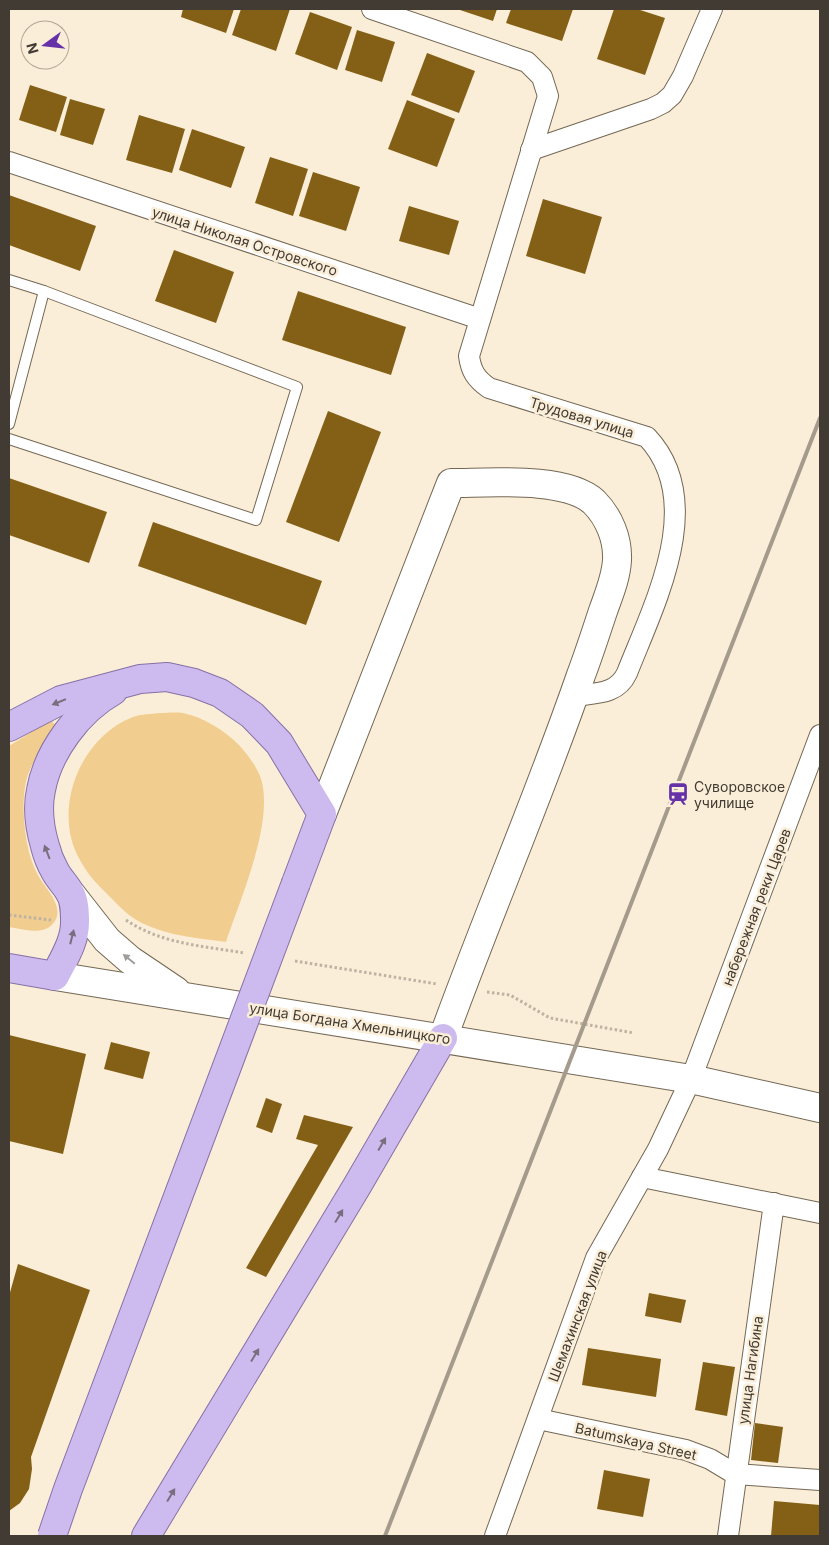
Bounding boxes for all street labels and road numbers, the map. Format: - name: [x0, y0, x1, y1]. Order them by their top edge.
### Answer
- street label: улица Николая Островского: [150, 203, 340, 279]
- street label: Трудовая улица: [528, 393, 636, 441]
- street label: набережная реки Царев: [718, 826, 794, 988]
- street label: улица Богдана Хмельницкого: [248, 999, 452, 1047]
- street label: Шемахинская улица: [544, 1248, 610, 1384]
- street label: улица Нагибина: [734, 1315, 766, 1425]
- street label: Batumskaya Street: [574, 1419, 699, 1463]

